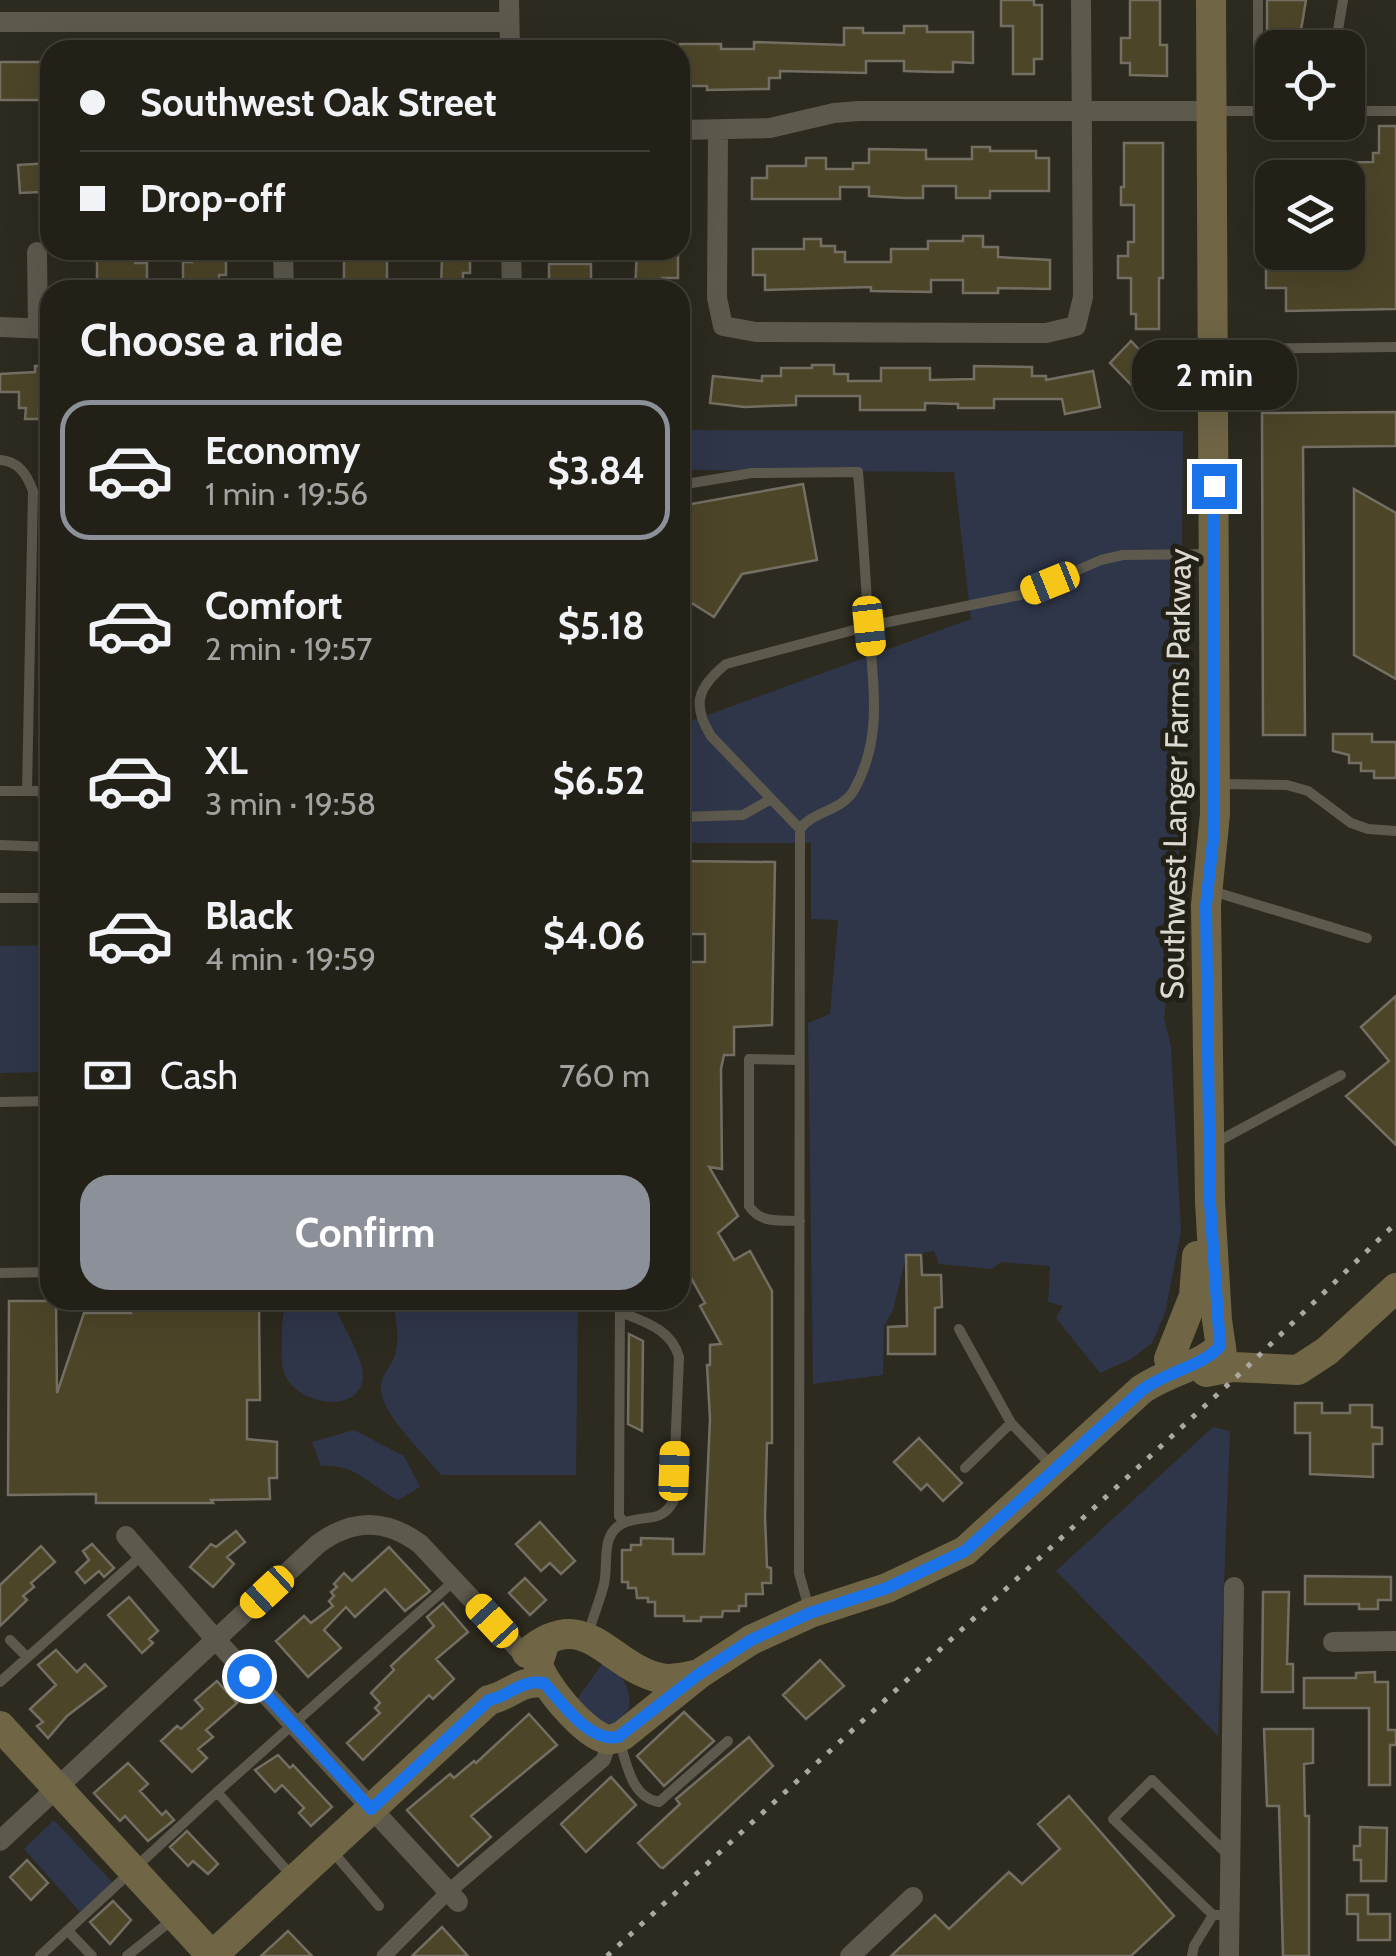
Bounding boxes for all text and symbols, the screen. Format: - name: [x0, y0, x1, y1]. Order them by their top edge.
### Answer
- map controls: [1255, 30, 1365, 270]
- button: locate: [1255, 30, 1365, 140]
- text: Southwest Oak Street: [140, 79, 496, 126]
- button: layers: [1255, 160, 1365, 270]
- text: Drop-off: [140, 175, 286, 222]
- text: Choose a ride: [80, 313, 343, 367]
- callout: 2 min: [1132, 341, 1296, 411]
- text: 2 min: [1176, 355, 1253, 394]
- icon: car: [85, 425, 175, 515]
- text: Economy: [205, 427, 360, 474]
- text: $3.84: [547, 447, 645, 494]
- route end: [1192, 464, 1237, 509]
- text: 1 min · 19:56: [205, 474, 368, 513]
- street label: Southwest Langer Farms Parkway: [1152, 548, 1199, 1000]
- car: [1017, 558, 1083, 608]
- icon: car: [85, 580, 175, 670]
- text: Comfort: [205, 582, 342, 629]
- car: [851, 595, 887, 657]
- text: $5.18: [558, 602, 645, 649]
- text: 2 min · 19:57: [205, 629, 372, 668]
- icon: car: [85, 735, 175, 825]
- text: XL: [205, 737, 248, 784]
- text: $6.52: [553, 757, 645, 804]
- text: 3 min · 19:58: [205, 784, 376, 823]
- icon: car: [85, 890, 175, 980]
- text: Black: [205, 892, 293, 939]
- text: $4.06: [543, 912, 645, 959]
- text: 4 min · 19:59: [205, 939, 376, 978]
- icon: cash: [80, 1048, 135, 1103]
- text: Cash: [160, 1052, 238, 1099]
- text: 760 m: [559, 1056, 650, 1095]
- button: Confirm: [80, 1175, 650, 1290]
- car: [658, 1440, 690, 1502]
- car: [235, 1561, 299, 1623]
- car: [461, 1589, 523, 1653]
- route start: [227, 1654, 272, 1699]

